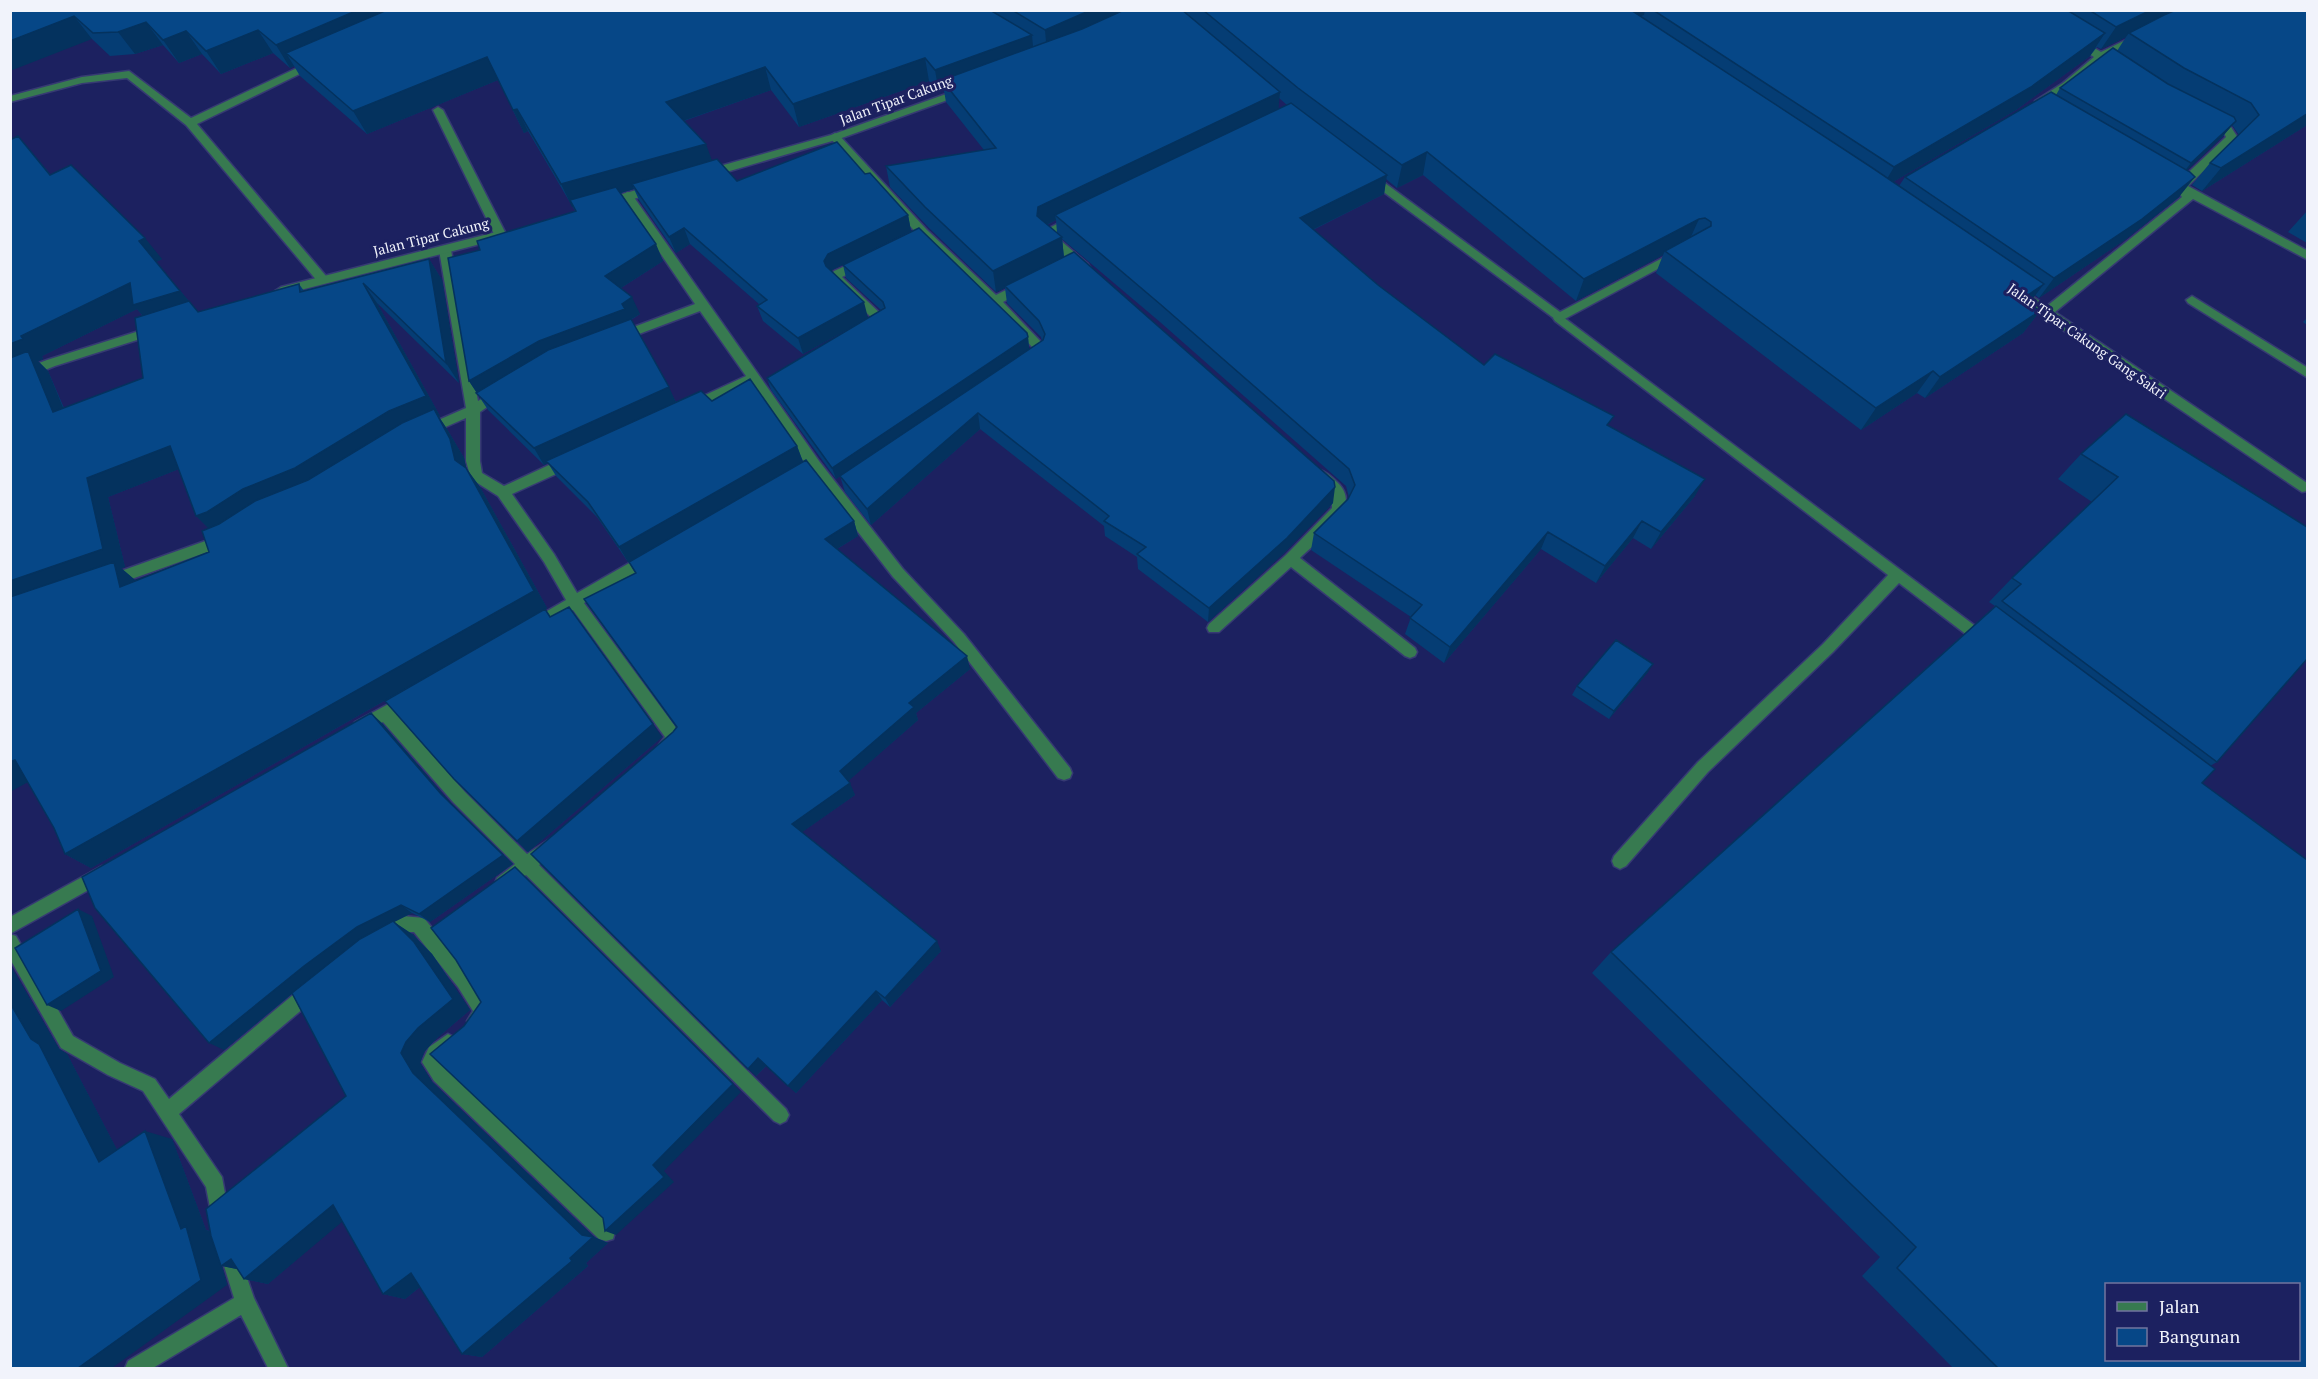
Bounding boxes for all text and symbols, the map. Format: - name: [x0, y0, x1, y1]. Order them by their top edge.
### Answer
- street label: Jalan Tipar Cakung: [837, 70, 955, 129]
- street label: Jalan Tipar Cakung: [371, 213, 491, 260]
- street label: Jalan Tipar Cakung Gang Sakri: [2004, 279, 2170, 403]
- legend: [2105, 1283, 2300, 1361]
- text: Jalan: [2159, 1294, 2200, 1318]
- text: Bangunan: [2159, 1324, 2240, 1348]

